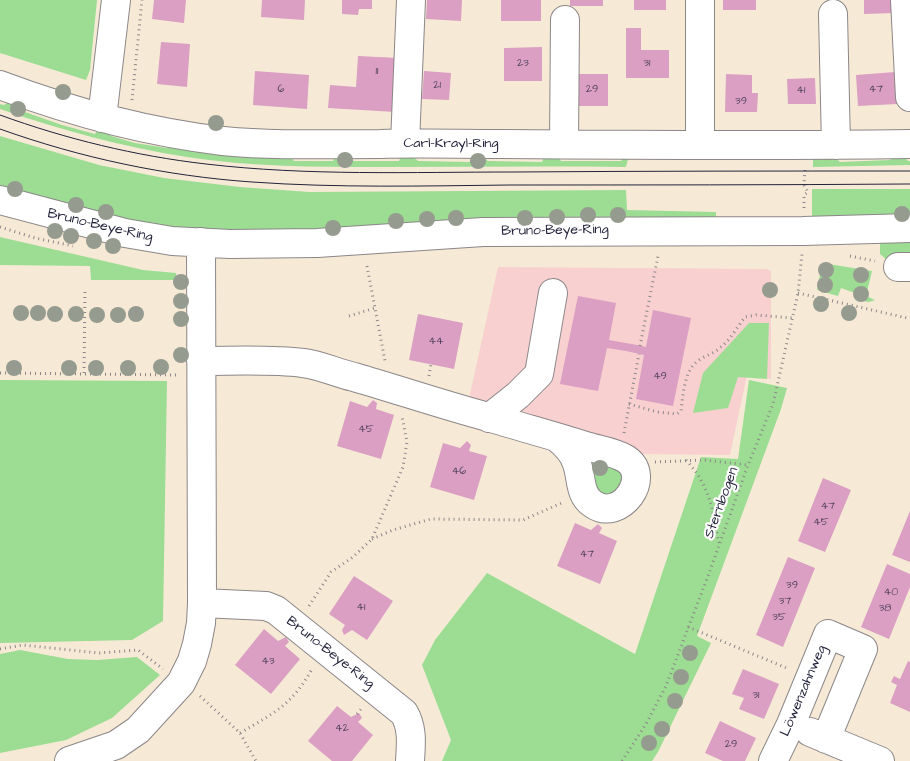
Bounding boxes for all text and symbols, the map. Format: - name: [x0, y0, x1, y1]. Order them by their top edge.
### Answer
- house number: 23: [517, 57, 529, 71]
- house number: 31: [643, 57, 651, 71]
- house number: 11: [376, 65, 378, 79]
- house number: 21: [433, 79, 441, 93]
- house number: 6: [278, 83, 284, 97]
- house number: 29: [586, 83, 598, 97]
- house number: 47: [869, 83, 883, 97]
- house number: 41: [797, 84, 805, 98]
- house number: 39: [735, 95, 747, 109]
- street label: Carl-Krayl-Ring: [403, 136, 499, 152]
- street label: Bruno-Beye-Ring: [46, 206, 154, 246]
- street label: Bruno-Beye-Ring: [501, 222, 609, 240]
- house number: 44: [429, 335, 443, 349]
- house number: 49: [653, 370, 667, 384]
- house number: 45: [358, 423, 374, 437]
- house number: 46: [452, 465, 466, 479]
- street label: Sternbogen: [701, 465, 743, 541]
- house number: 47: [821, 500, 835, 514]
- house number: 45: [813, 516, 829, 530]
- house number: 47: [580, 548, 594, 562]
- house number: 39: [786, 579, 798, 593]
- house number: 40: [884, 586, 898, 600]
- house number: 37: [779, 595, 791, 609]
- house number: 41: [357, 601, 365, 615]
- house number: 38: [879, 602, 891, 616]
- house number: 35: [772, 611, 786, 625]
- street label: Bruno-Beye-Ring: [282, 613, 378, 693]
- street label: Löwenzahnweg: [777, 643, 831, 739]
- house number: 43: [261, 655, 275, 669]
- house number: 31: [752, 689, 760, 703]
- house number: 42: [335, 722, 349, 736]
- house number: 29: [725, 738, 737, 752]

